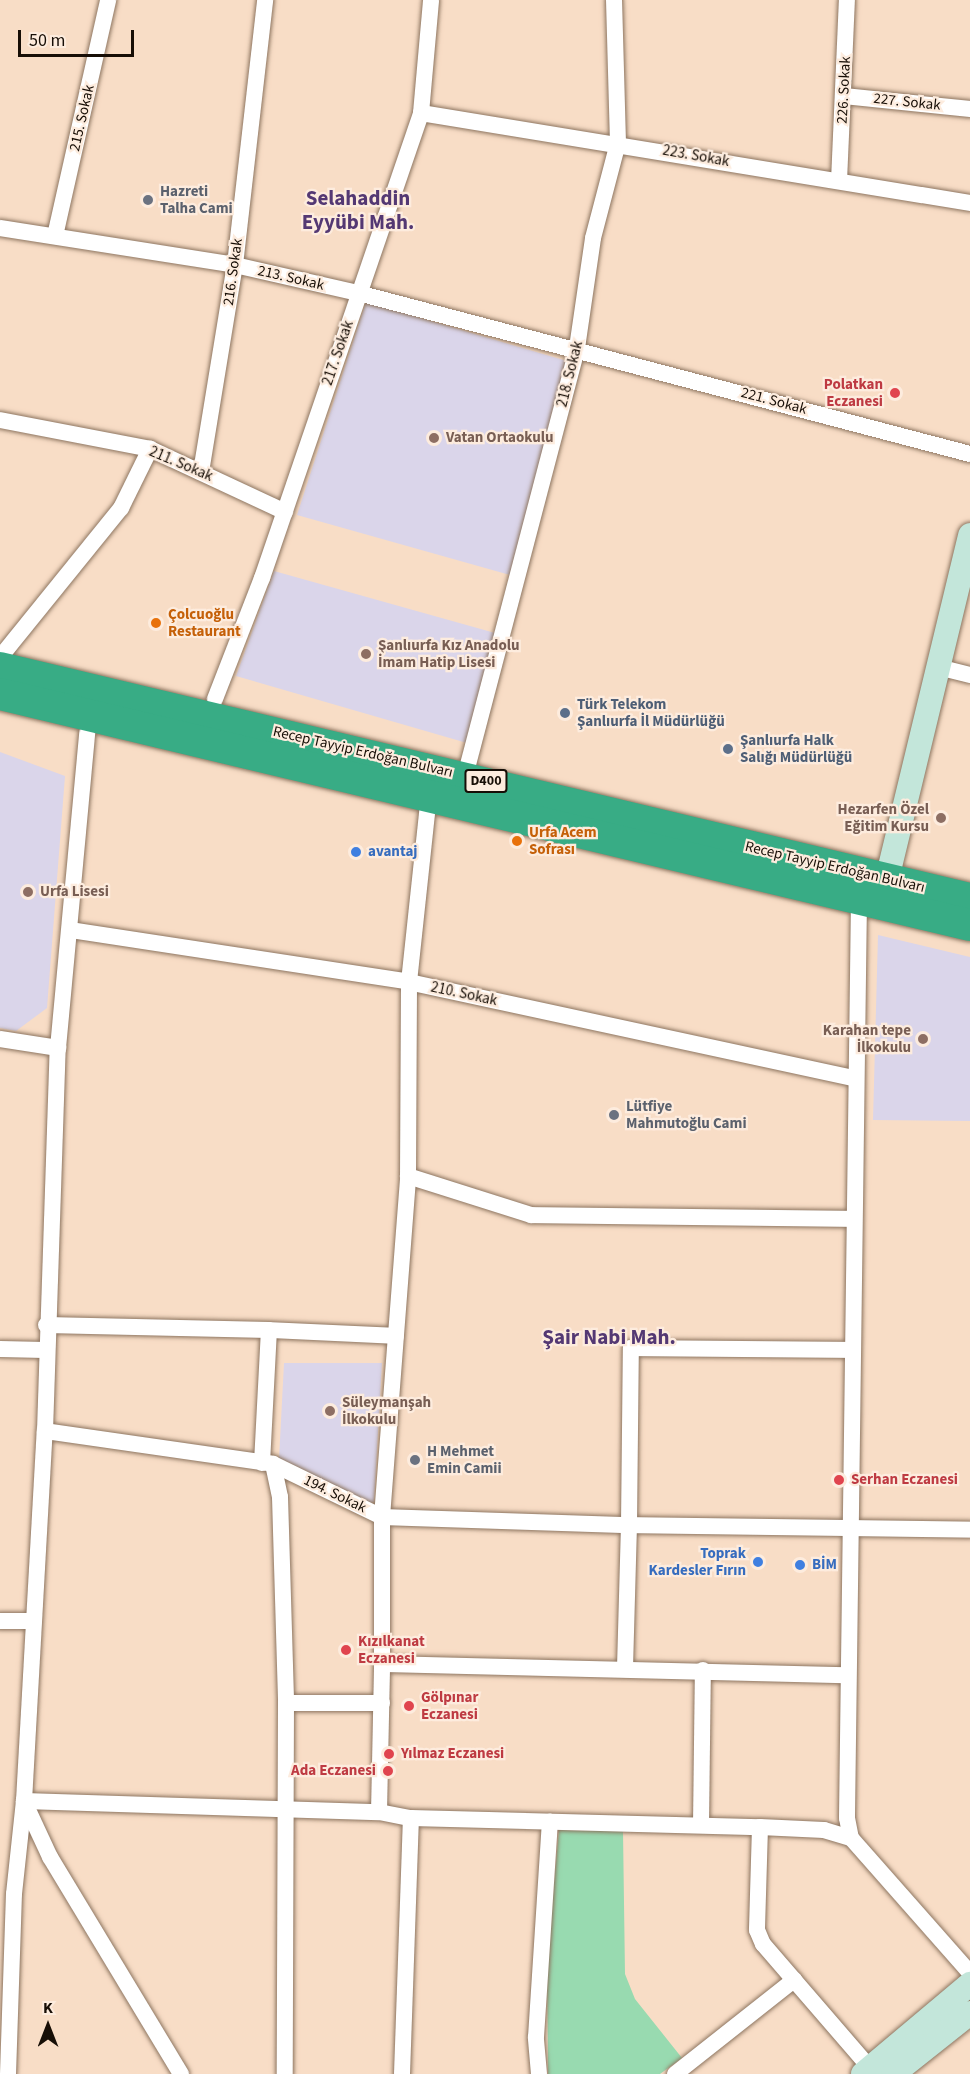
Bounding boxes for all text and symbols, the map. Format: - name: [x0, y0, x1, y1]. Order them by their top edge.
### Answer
- scale bar: [21, 18, 136, 56]
- text: 50 m: [29, 28, 65, 53]
- street label: 226. Sokak: [833, 56, 855, 124]
- street label: 215. Sokak: [66, 83, 98, 153]
- street label: 227. Sokak: [872, 90, 942, 114]
- street label: 223. Sokak: [661, 141, 731, 171]
- place label: Hazreti Talha Cami: [160, 182, 233, 217]
- district label: Selahaddin Eyyübi Mah.: [302, 185, 414, 235]
- marker: Hazreti Talha Cami: [141, 193, 155, 207]
- street label: 216. Sokak: [219, 237, 247, 307]
- street label: 213. Sokak: [256, 262, 326, 294]
- street label: 217. Sokak: [319, 318, 357, 388]
- street label: 218. Sokak: [553, 339, 587, 409]
- place label: Polatkan Eczanesi: [824, 375, 883, 410]
- street label: 221. Sokak: [739, 384, 809, 418]
- marker: Polatkan Eczanesi: [888, 386, 902, 400]
- place label: Vatan Ortaokulu: [446, 429, 554, 447]
- marker: Vatan Ortaokulu: [427, 431, 441, 445]
- street label: 211. Sokak: [146, 443, 216, 485]
- place label: Çolcuoğlu Restaurant: [168, 605, 241, 640]
- marker: Çolcuoğlu Restaurant: [149, 616, 163, 630]
- place label: Şanlıurfa Kız Anadolu İmam Hatip Lisesi: [378, 636, 520, 671]
- marker: Şanlıurfa Kız Anadolu İmam Hatip Lisesi: [359, 647, 373, 661]
- place label: Türk Telekom Şanlıurfa İl Müdürlüğü: [577, 695, 725, 730]
- marker: Türk Telekom Şanlıurfa İl Müdürlüğü: [558, 706, 572, 720]
- street label: Recep Tayyip Erdoğan Bulvarı: [271, 723, 455, 781]
- place label: Şanlıurfa Halk Salığı Müdürlüğü: [740, 731, 852, 766]
- marker: Şanlıurfa Halk Salığı Müdürlüğü: [721, 742, 735, 756]
- road number: D400: [464, 770, 508, 792]
- place label: Hezarfen Özel Eğitim Kursu: [838, 800, 929, 835]
- marker: Hezarfen Özel Eğitim Kursu: [934, 811, 948, 825]
- place label: Urfa Acem Sofrası: [529, 823, 596, 858]
- marker: Urfa Acem Sofrası: [510, 834, 524, 848]
- street label: Recep Tayyip Erdoğan Bulvarı: [743, 838, 927, 896]
- place label: avantaj: [368, 843, 417, 861]
- marker: avantaj: [349, 845, 363, 859]
- place label: Urfa Lisesi: [40, 883, 109, 901]
- marker: Urfa Lisesi: [21, 885, 35, 899]
- street label: 210. Sokak: [429, 978, 499, 1010]
- place label: Karahan tepe İlkokulu: [823, 1021, 911, 1056]
- marker: Karahan tepe İlkokulu: [916, 1032, 930, 1046]
- place label: Lütfiye Mahmutoğlu Cami: [626, 1097, 747, 1132]
- marker: Lütfiye Mahmutoğlu Cami: [607, 1108, 621, 1122]
- district label: Şair Nabi Mah.: [542, 1324, 676, 1350]
- place label: Süleymanşah İlkokulu: [342, 1393, 431, 1428]
- marker: Süleymanşah İlkokulu: [323, 1404, 337, 1418]
- place label: H Mehmet Emin Camii: [427, 1442, 502, 1477]
- marker: H Mehmet Emin Camii: [408, 1453, 422, 1467]
- street label: 194. Sokak: [301, 1471, 369, 1517]
- place label: Serhan Eczanesi: [851, 1471, 958, 1489]
- marker: Serhan Eczanesi: [832, 1473, 846, 1487]
- place label: Toprak Kardesler Fırın: [649, 1544, 746, 1579]
- marker: Toprak Kardesler Fırın: [751, 1555, 765, 1569]
- place label: BİM: [812, 1556, 837, 1574]
- marker: BİM: [793, 1558, 807, 1572]
- place label: Kızılkanat Eczanesi: [358, 1632, 425, 1667]
- marker: Kızılkanat Eczanesi: [339, 1643, 353, 1657]
- place label: Gölpınar Eczanesi: [421, 1688, 478, 1723]
- marker: Gölpınar Eczanesi: [402, 1699, 416, 1713]
- place label: Yılmaz Eczanesi: [401, 1745, 504, 1763]
- marker: Yılmaz Eczanesi: [382, 1747, 396, 1761]
- place label: Ada Eczanesi: [291, 1762, 376, 1780]
- marker: Ada Eczanesi: [381, 1764, 395, 1778]
- north arrow: [18, 1996, 78, 2056]
- text: K: [43, 1997, 53, 2019]

